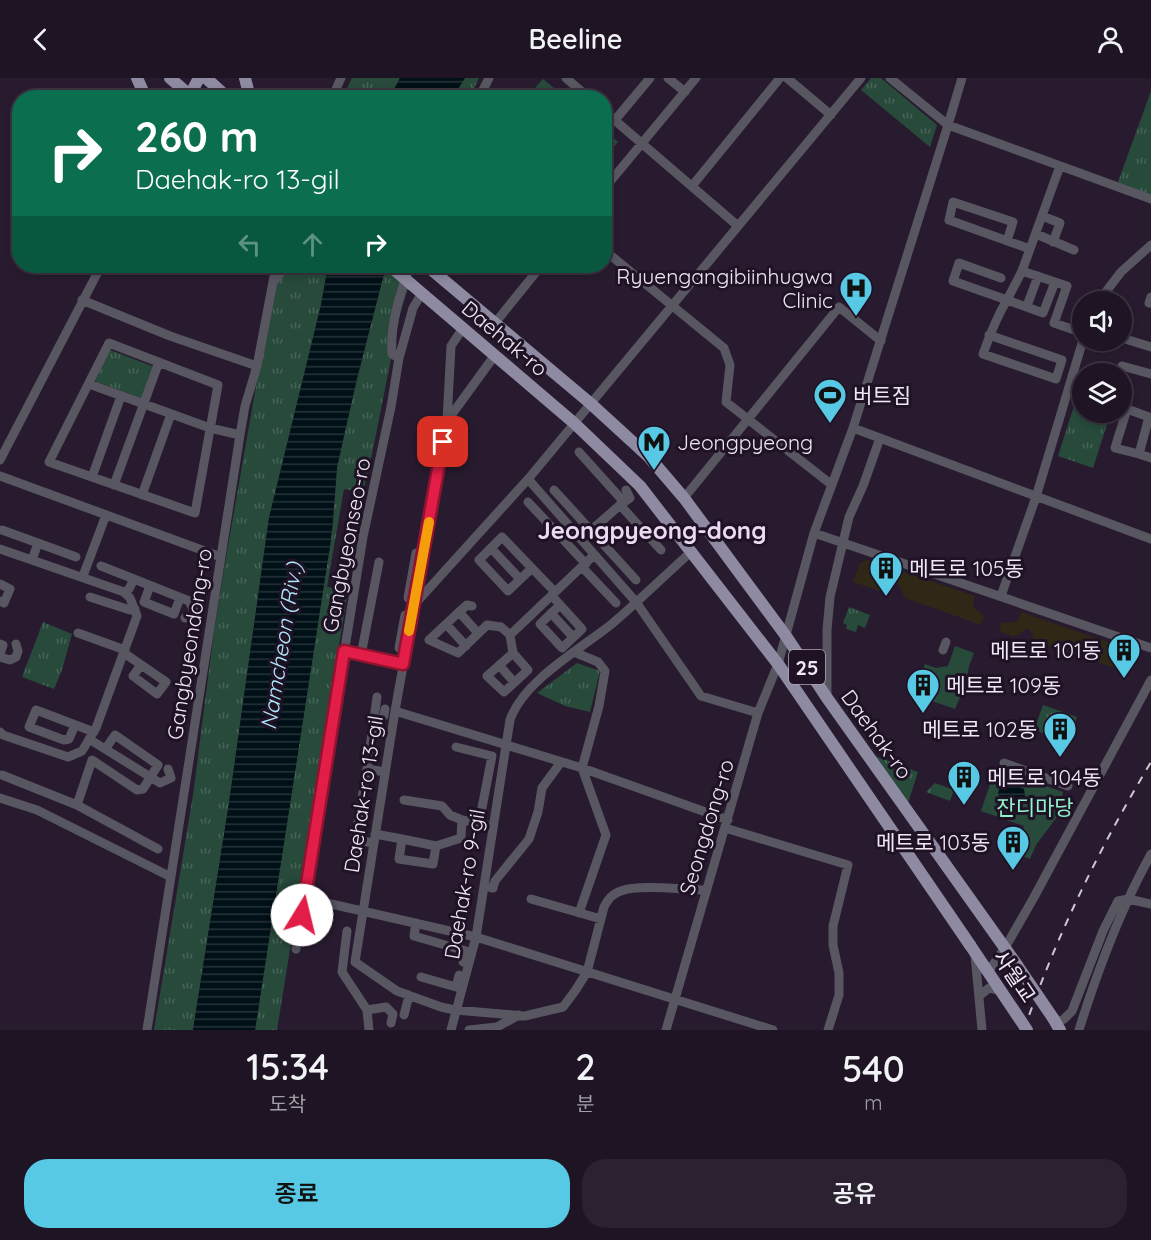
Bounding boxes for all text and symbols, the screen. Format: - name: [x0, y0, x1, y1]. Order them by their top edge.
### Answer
- text: Beeline: [529, 22, 622, 56]
- icon: back: [24, 23, 57, 56]
- icon: person: [1094, 23, 1127, 56]
- text: 260 m: [135, 110, 258, 163]
- icon: right: [36, 114, 114, 192]
- text: Daehak-ro 13-gil: [135, 162, 340, 196]
- icon: left: [233, 228, 266, 261]
- icon: ahead: [296, 228, 329, 261]
- icon: right: [359, 228, 392, 261]
- place label: Ryuengangibiinhugwa Clinic: [616, 263, 833, 313]
- hospital icon: Ryuengangibiinhugwa Clinic: [838, 270, 874, 317]
- map controls: [1072, 291, 1132, 423]
- button: sound: [1072, 291, 1132, 351]
- street label: Daehak-ro: [457, 295, 553, 381]
- button: layers: [1072, 363, 1132, 423]
- sports icon: 버트짐: [812, 377, 848, 424]
- place label: 버트짐: [853, 382, 911, 408]
- pin: [417, 416, 468, 467]
- metro station icon: Jeongpyeong: [636, 424, 672, 471]
- icon: arrive: [426, 425, 459, 458]
- place label: Jeongpyeong: [677, 429, 813, 455]
- street label: Gangbyeonseo-ro: [316, 456, 376, 634]
- district label: Jeongpyeong-dong: [538, 515, 766, 545]
- street label: Gangbyeondong-ro: [161, 547, 217, 741]
- building icon: 메트로 105동: [868, 550, 904, 597]
- place label: 메트로 105동: [909, 555, 1024, 581]
- water label: Namcheon (Riv.): [254, 559, 308, 732]
- building icon: 메트로 101동: [1106, 632, 1142, 679]
- place label: 메트로 101동: [990, 637, 1101, 663]
- road number: 25: [789, 650, 825, 684]
- building icon: 메트로 109동: [905, 667, 941, 714]
- place label: 메트로 109동: [946, 672, 1061, 698]
- street label: Daehak-ro: [836, 684, 918, 784]
- building icon: 메트로 102동: [1042, 711, 1078, 758]
- street label: Daehak-ro 13-gil: [338, 713, 388, 875]
- place label: 메트로 102동: [922, 716, 1037, 742]
- street label: Seongdong-ro: [673, 756, 739, 898]
- building icon: 메트로 104동: [946, 759, 982, 806]
- place label: 메트로 104동: [987, 764, 1101, 790]
- park label: 잔디마당: [996, 794, 1074, 820]
- street label: Daehak-ro 9-gil: [438, 807, 490, 961]
- building icon: 메트로 103동: [995, 824, 1031, 871]
- place label: 메트로 103동: [876, 829, 990, 855]
- position arrow: [270, 883, 334, 947]
- street label: 사월교: [988, 945, 1042, 1007]
- text: 15:34: [246, 1044, 329, 1089]
- text: 2: [575, 1044, 596, 1089]
- text: 540: [842, 1046, 905, 1091]
- text: m: [864, 1090, 882, 1115]
- text: 도착: [269, 1091, 306, 1116]
- text: 분: [576, 1091, 595, 1116]
- button: 종료: [24, 1159, 570, 1228]
- button: 공유: [582, 1159, 1127, 1228]

